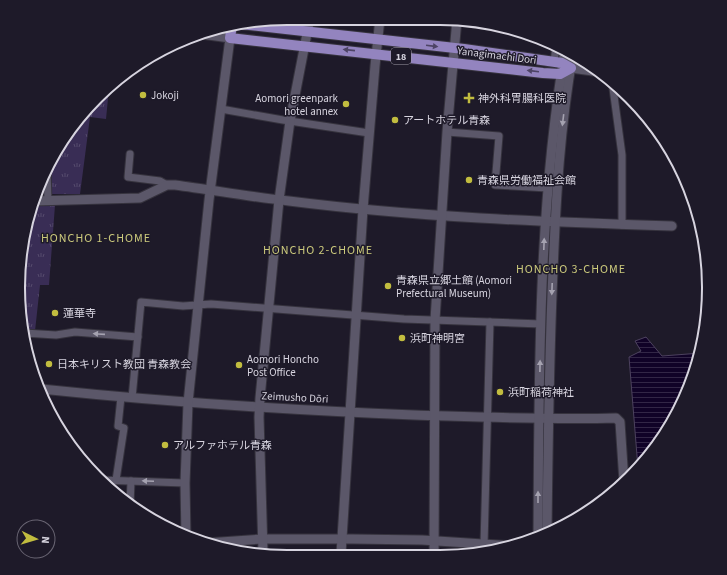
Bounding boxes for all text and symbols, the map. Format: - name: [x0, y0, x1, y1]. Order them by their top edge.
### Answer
- one-way arrow: [426, 43, 438, 49]
- street label: Yanagimachi Dori: [455, 43, 537, 68]
- one-way arrow: [343, 47, 355, 53]
- road number: 18: [391, 48, 411, 64]
- one-way arrow: [527, 68, 539, 74]
- place label: Jokoji: [151, 88, 179, 103]
- marker: Jokoji: [138, 90, 148, 100]
- place label: Aomori greenpark hotel annex: [255, 91, 339, 119]
- place label: 神外科胃腸科医院: [478, 91, 566, 106]
- marker: 神外科胃腸科医院: [463, 92, 475, 104]
- marker: Aomori greenpark hotel annex: [341, 99, 351, 109]
- place label: アートホテル青森: [403, 113, 490, 128]
- one-way arrow: [560, 114, 566, 126]
- marker: アートホテル青森: [390, 115, 400, 125]
- place label: 青森県労働福祉会館: [477, 173, 576, 188]
- marker: 青森県労働福祉会館: [464, 175, 474, 185]
- district label: HONCHO 1-CHOME: [41, 230, 151, 247]
- one-way arrow: [541, 238, 548, 250]
- district label: HONCHO 2-CHOME: [263, 242, 373, 259]
- district label: HONCHO 3-CHOME: [516, 261, 626, 278]
- place label: 青森県立郷土館 (Aomori Prefectural Museum): [396, 273, 512, 301]
- marker: 青森県立郷土館 (Aomori Prefectural Museum): [383, 281, 393, 291]
- one-way arrow: [549, 283, 555, 296]
- place label: 蓮華寺: [63, 306, 96, 321]
- marker: 蓮華寺: [50, 308, 60, 318]
- one-way arrow: [93, 331, 105, 338]
- place label: 浜町神明宮: [410, 331, 465, 346]
- marker: 浜町神明宮: [397, 333, 407, 343]
- place label: Aomori Honcho Post Office: [247, 352, 319, 380]
- place label: 日本キリスト教団 青森教会: [57, 357, 191, 372]
- marker: 日本キリスト教団 青森教会: [44, 359, 54, 369]
- one-way arrow: [537, 359, 543, 372]
- marker: Aomori Honcho Post Office: [234, 360, 244, 370]
- place label: 浜町稲荷神社: [508, 385, 574, 400]
- marker: 浜町稲荷神社: [495, 387, 505, 397]
- street label: Zeimusho Dōri: [261, 388, 329, 407]
- place label: アルファホテル青森: [173, 438, 272, 453]
- marker: アルファホテル青森: [160, 440, 170, 450]
- one-way arrow: [141, 478, 154, 484]
- one-way arrow: [535, 490, 541, 503]
- north arrow: [16, 519, 56, 559]
- text: N: [38, 536, 53, 544]

